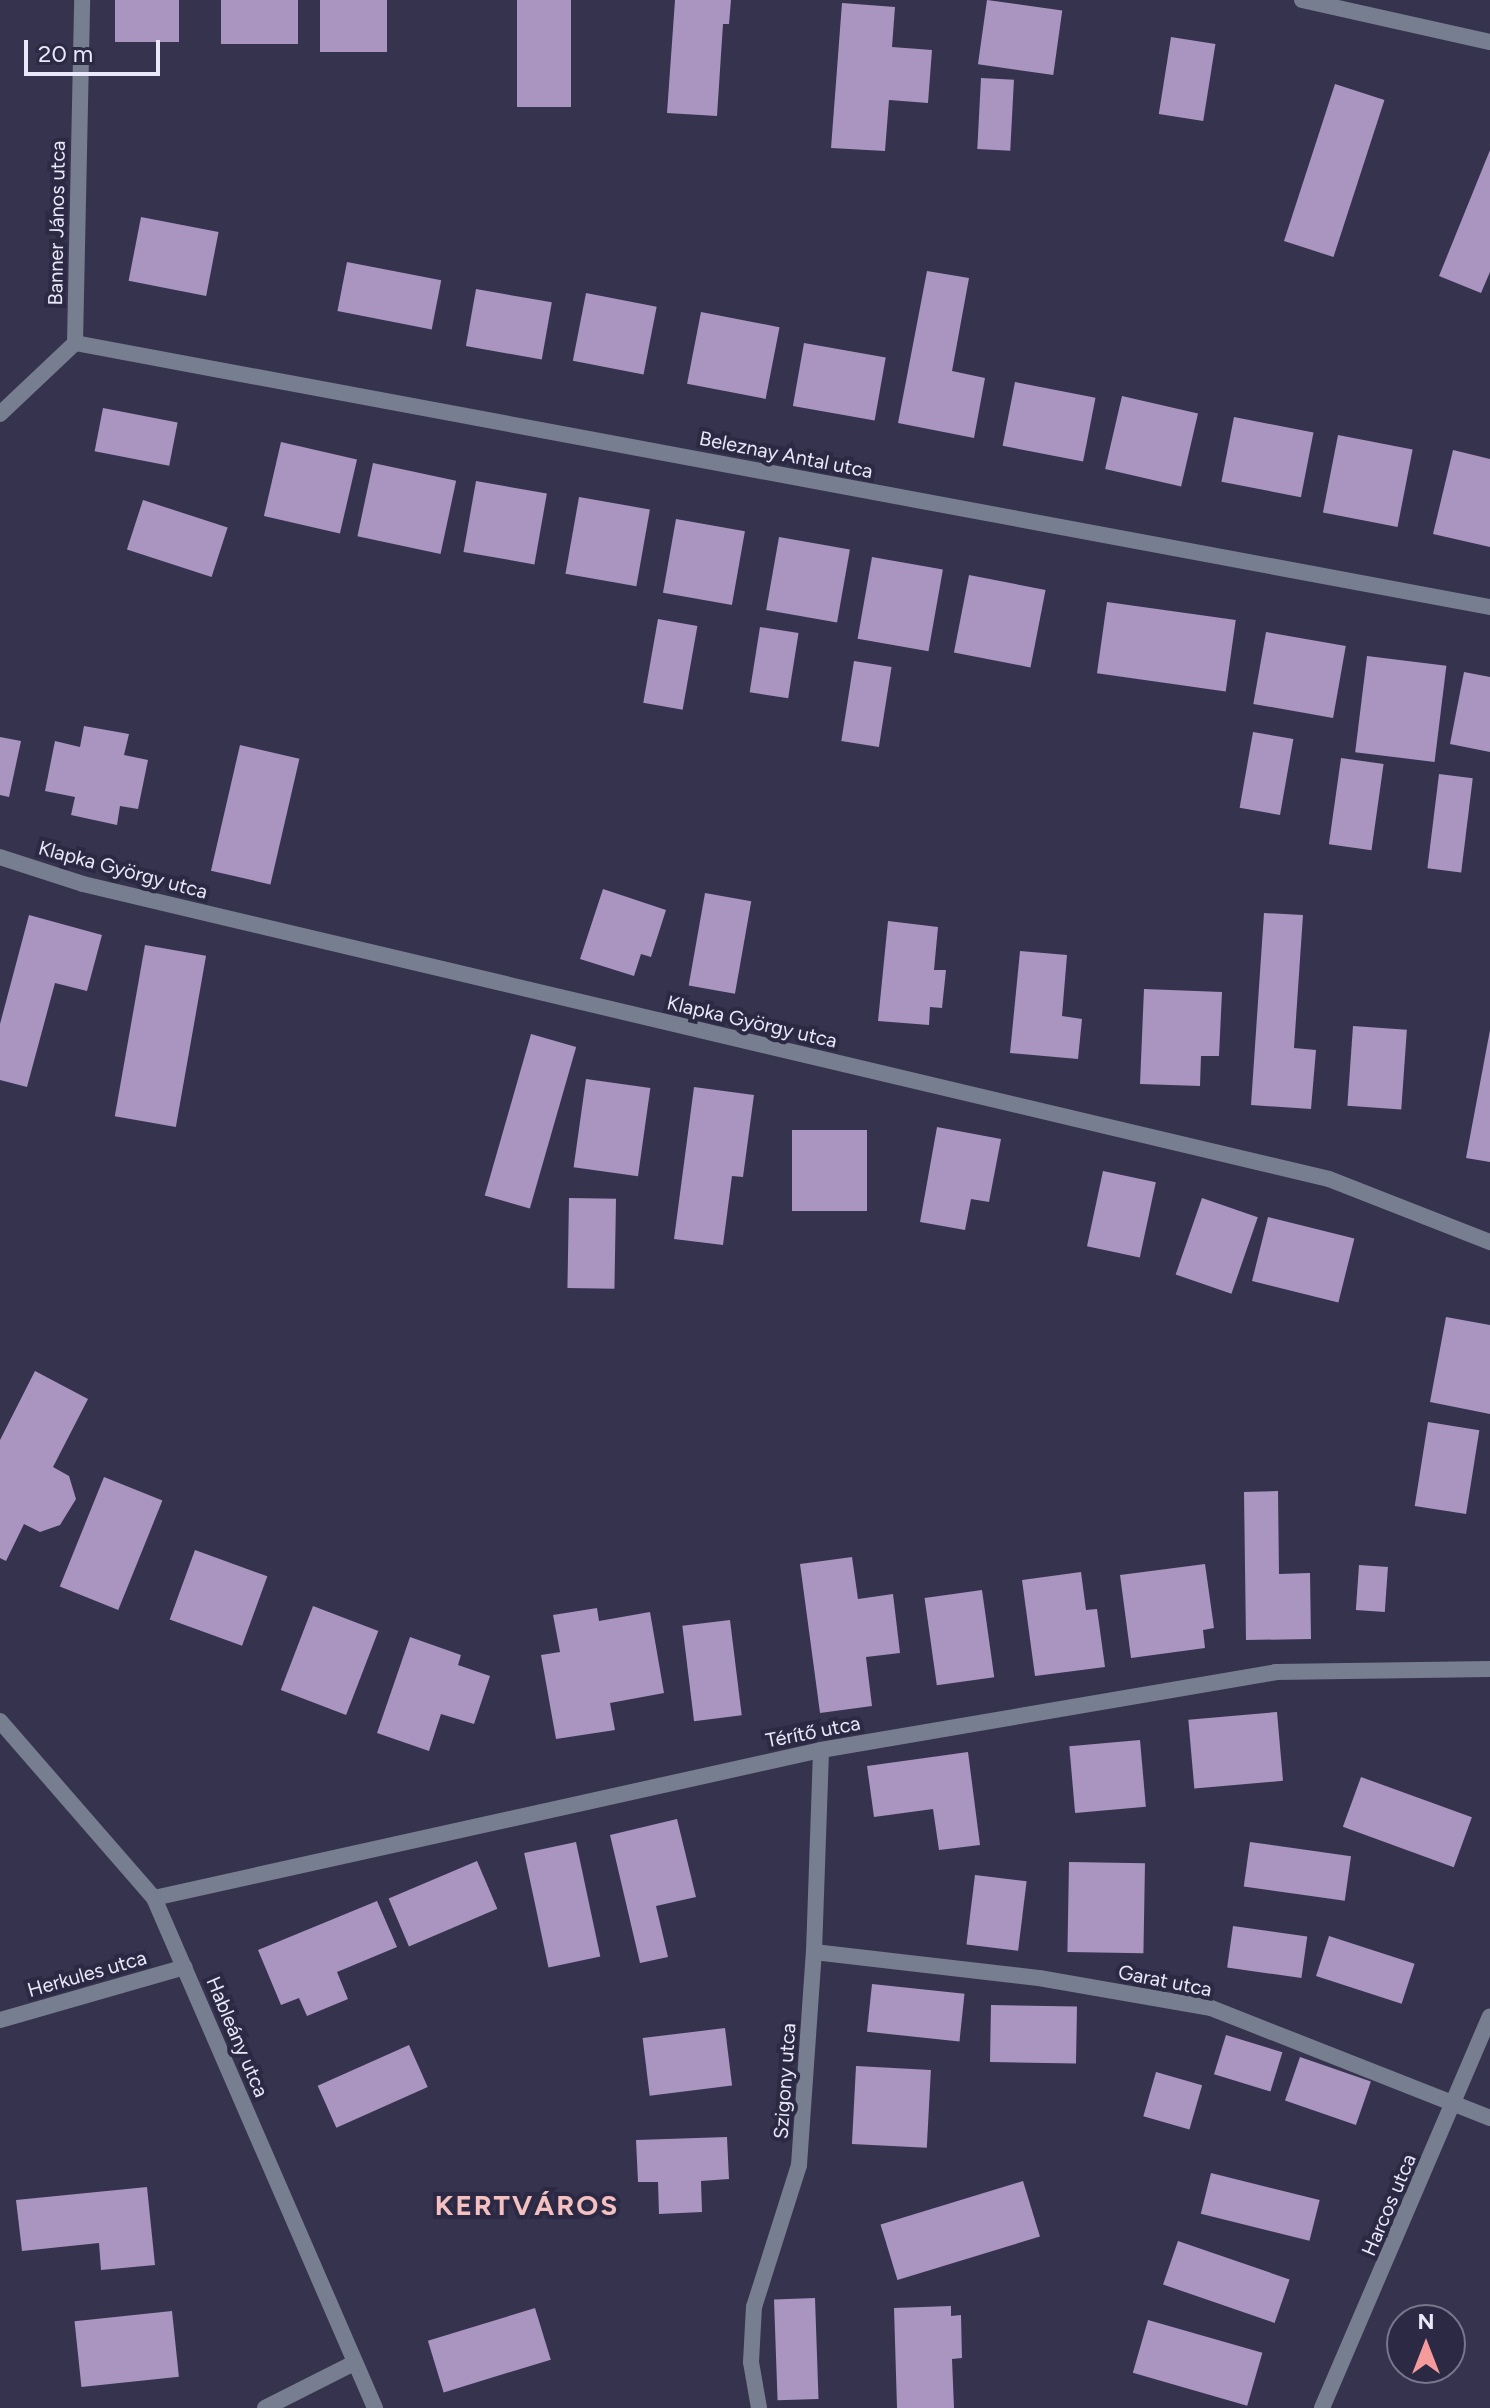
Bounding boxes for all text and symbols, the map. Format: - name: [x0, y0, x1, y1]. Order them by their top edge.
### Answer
- scale bar: [28, 24, 164, 74]
- text: 20 m: [38, 39, 93, 68]
- street label: Banner János utca: [44, 141, 70, 305]
- street label: Beleznay Antal utca: [697, 426, 875, 484]
- street label: Klapka György utca: [36, 836, 210, 904]
- street label: Klapka György utca: [665, 991, 839, 1053]
- street label: Térítő utca: [764, 1711, 862, 1753]
- street label: Herkules utca: [25, 1946, 149, 2002]
- street label: Garat utca: [1116, 1960, 1214, 2002]
- street label: Hableány utca: [201, 1973, 273, 2101]
- street label: Szigony utca: [769, 2022, 801, 2140]
- street label: Harcos utca: [1357, 2150, 1421, 2260]
- district label: KERTVÁROS: [435, 2188, 619, 2222]
- north arrow: [1386, 2304, 1466, 2384]
- text: N: [1417, 2308, 1435, 2335]

